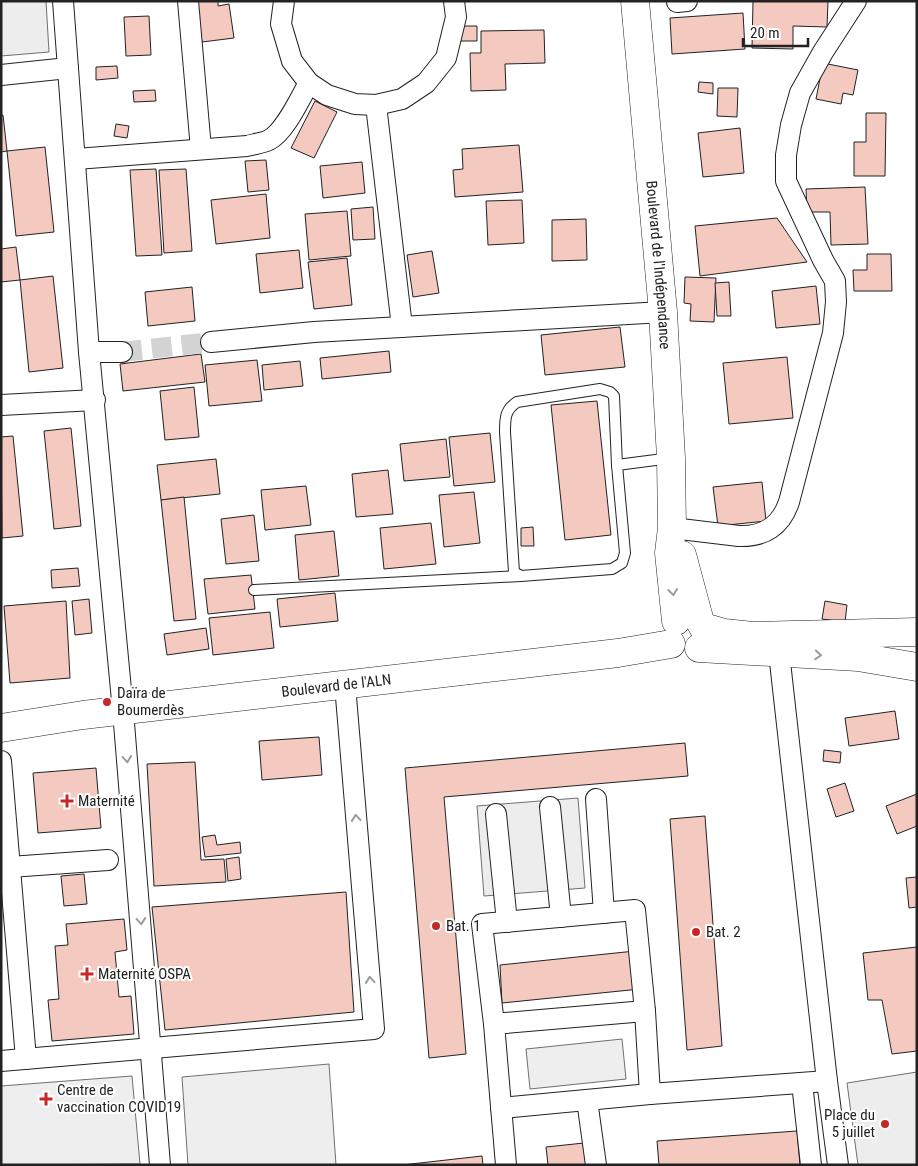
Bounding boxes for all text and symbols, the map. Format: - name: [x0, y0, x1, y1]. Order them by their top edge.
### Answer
- scale bar: [743, 15, 808, 47]
- text: 20 m: [750, 24, 780, 42]
- street label: Boulevard de l'Indépendance: [642, 180, 674, 350]
- one-way arrow: [667, 589, 678, 597]
- one-way arrow: [814, 649, 822, 660]
- street label: Boulevard de l'ALN: [280, 670, 392, 701]
- place label: Daïra de Boumerdès: [117, 684, 184, 719]
- marker: Daïra de Boumerdès: [101, 696, 113, 708]
- one-way arrow: [121, 756, 132, 764]
- place label: Maternité: [78, 792, 135, 810]
- marker: Maternité: [60, 794, 74, 808]
- one-way arrow: [351, 814, 362, 822]
- place label: Bat. 1: [446, 917, 481, 935]
- one-way arrow: [135, 918, 146, 926]
- marker: Bat. 1: [430, 920, 442, 932]
- place label: Bat. 2: [706, 923, 741, 941]
- marker: Bat. 2: [690, 926, 702, 938]
- place label: Maternité OSPA: [98, 965, 191, 983]
- marker: Maternité OSPA: [80, 967, 94, 981]
- one-way arrow: [365, 976, 376, 984]
- place label: Centre de vaccination COVID19: [57, 1081, 181, 1116]
- marker: Centre de vaccination COVID19: [39, 1092, 53, 1106]
- place label: Place du 5 juillet: [824, 1106, 875, 1141]
- marker: Place du 5 juillet: [879, 1118, 891, 1130]

